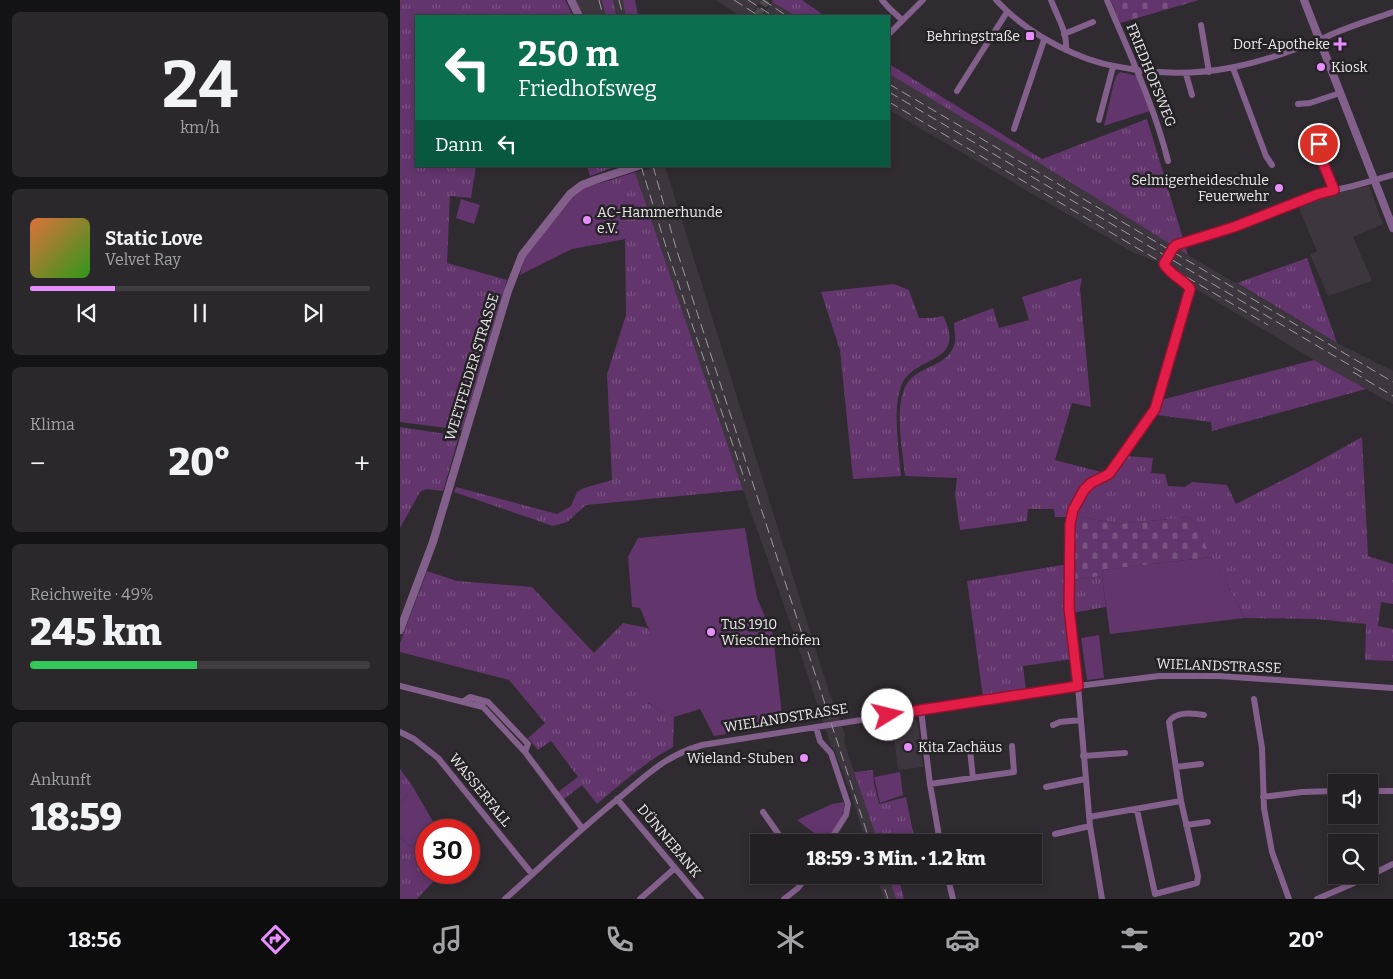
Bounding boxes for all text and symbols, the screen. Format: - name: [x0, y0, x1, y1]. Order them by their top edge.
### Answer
- street label: FRIEDHOFSWEG: [1122, 21, 1180, 129]
- place label: Behringstraße: [926, 28, 1020, 45]
- marker: Behringstraße: [1024, 30, 1036, 42]
- text: 250 m: [518, 33, 619, 75]
- icon: left: [435, 35, 500, 100]
- place label: Dorf-Apotheke: [1233, 36, 1330, 53]
- marker: Dorf-Apotheke: [1334, 38, 1346, 50]
- text: 24: [162, 46, 238, 124]
- place label: Kiosk: [1331, 59, 1368, 76]
- marker: Kiosk: [1315, 61, 1327, 73]
- text: Friedhofsweg: [518, 75, 657, 102]
- text: km/h: [180, 118, 220, 137]
- pin: [1298, 123, 1340, 165]
- icon: left: [493, 130, 521, 158]
- icon: arrive: [1305, 130, 1333, 158]
- text: Dann: [435, 133, 483, 156]
- place label: Selmigerheideschule Feuerwehr: [1131, 172, 1269, 205]
- marker: Selmigerheideschule Feuerwehr: [1273, 182, 1285, 194]
- place label: AC-Hammerhunde e.V.: [597, 204, 723, 237]
- marker: AC-Hammerhunde e.V.: [581, 214, 593, 226]
- text: Static Love: [105, 227, 203, 250]
- text: Velvet Ray: [105, 250, 181, 269]
- street label: WEETFELDER STRASSE: [441, 291, 503, 443]
- icon: previous: [73, 299, 101, 327]
- icon: pause: [186, 299, 214, 327]
- icon: next: [299, 299, 327, 327]
- text: Klima: [30, 415, 75, 434]
- text: 20°: [169, 439, 231, 485]
- text: −: [30, 447, 45, 480]
- text: +: [354, 447, 370, 480]
- text: Reichweite · 49%: [30, 585, 154, 604]
- text: 245 km: [30, 609, 162, 655]
- place label: TuS 1910 Wiescherhöfen: [721, 616, 821, 649]
- marker: TuS 1910 Wiescherhöfen: [705, 626, 717, 638]
- street label: WIELANDSTRASSE: [1156, 655, 1282, 677]
- position arrow: [861, 688, 913, 740]
- street label: WIELANDSTRASSE: [723, 700, 849, 736]
- place label: Kita Zachäus: [918, 739, 1002, 756]
- marker: Kita Zachäus: [902, 741, 914, 753]
- street label: WASSERFALL: [445, 750, 515, 830]
- place label: Wieland-Stuben: [687, 750, 794, 767]
- marker: Wieland-Stuben: [798, 752, 810, 764]
- text: Ankunft: [30, 770, 92, 789]
- map controls: [1328, 774, 1378, 884]
- button: sound: [1328, 774, 1378, 824]
- text: 18:59: [30, 794, 122, 840]
- street label: DÜNNEBANK: [633, 801, 705, 881]
- speed limit sign: 30: [415, 819, 480, 884]
- button: search: [1328, 834, 1378, 884]
- text: 18:59 · 3 Min. · 1.2 km: [806, 847, 986, 870]
- icon: directions: [258, 922, 293, 957]
- icon: music: [430, 922, 465, 957]
- icon: phone: [602, 922, 637, 957]
- icon: climate: [773, 922, 808, 957]
- icon: car: [945, 922, 980, 957]
- icon: filters: [1117, 922, 1152, 957]
- text: 18:56: [68, 926, 121, 953]
- text: 20°: [1289, 926, 1325, 953]

